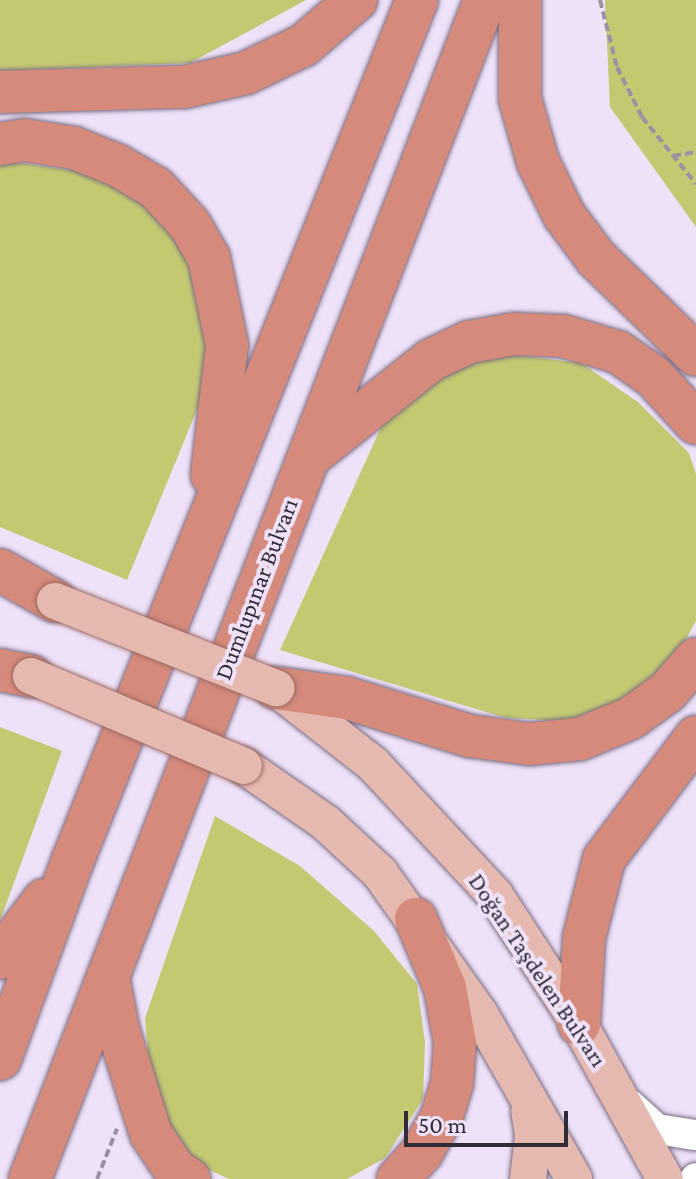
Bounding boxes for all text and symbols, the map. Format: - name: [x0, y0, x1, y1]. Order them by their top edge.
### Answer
- street label: Dumlupınar Bulvarı: [208, 494, 304, 684]
- street label: Doğan Taşdelen Bulvarı: [463, 868, 613, 1072]
- scale bar: [408, 1095, 572, 1145]
- text: 50 m: [418, 1111, 467, 1138]

